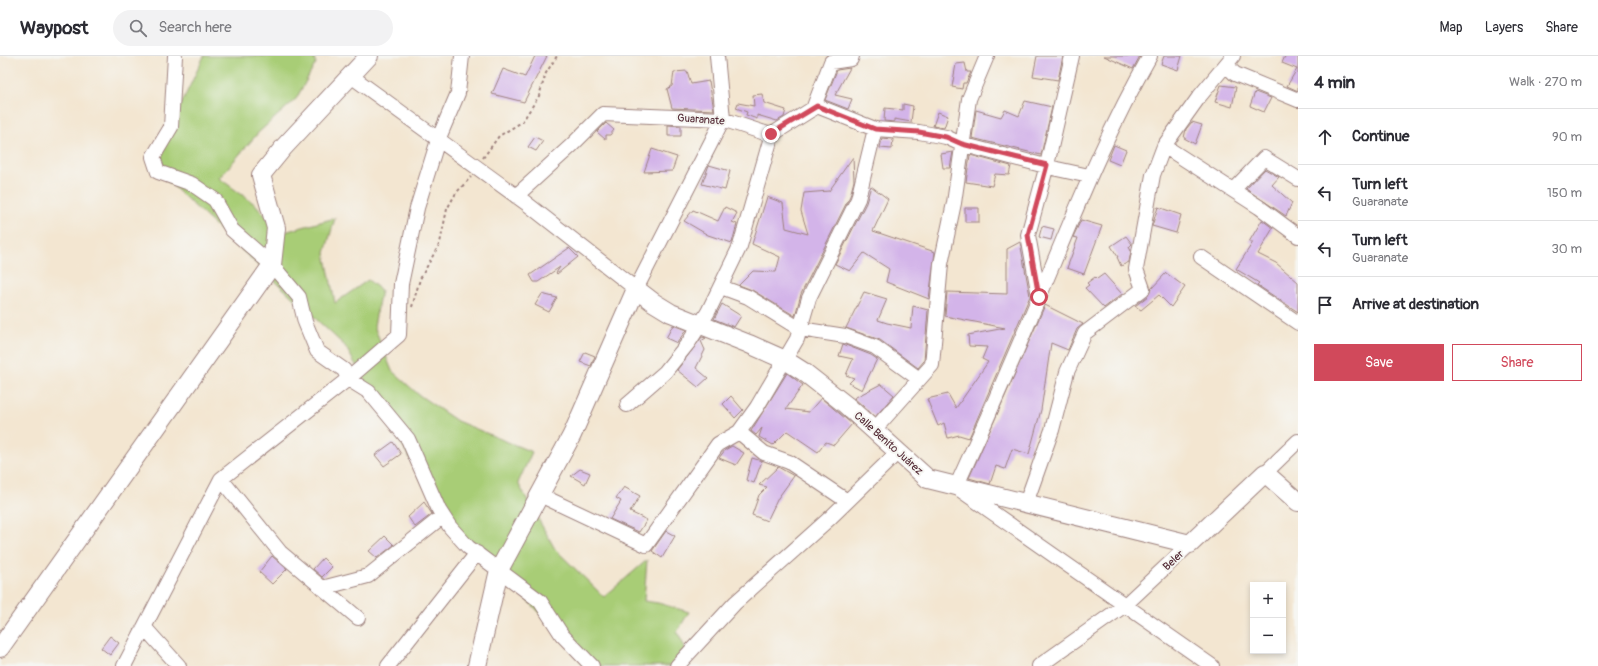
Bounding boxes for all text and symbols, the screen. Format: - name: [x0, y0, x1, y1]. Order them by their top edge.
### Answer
- search box: [113, 10, 393, 46]
- text: Waypost: [20, 16, 89, 40]
- icon: search: [127, 17, 149, 39]
- text: Search here: [159, 18, 232, 37]
- text: Map: [1440, 19, 1463, 36]
- text: Layers: [1485, 19, 1523, 36]
- text: Share: [1545, 19, 1578, 36]
- text: 4 min: [1314, 72, 1355, 93]
- text: Walk · 270 m: [1509, 74, 1582, 90]
- street label: Guaranate: [677, 111, 726, 128]
- route end: [762, 125, 780, 143]
- icon: ahead: [1314, 126, 1336, 148]
- text: Continue: [1352, 127, 1410, 146]
- text: 90 m: [1552, 129, 1582, 145]
- text: Turn left: [1352, 175, 1408, 194]
- icon: left: [1314, 182, 1336, 204]
- text: 150 m: [1547, 185, 1582, 201]
- text: Guaranate: [1352, 194, 1408, 210]
- text: Turn left: [1352, 231, 1408, 250]
- icon: left: [1314, 238, 1336, 260]
- text: 30 m: [1552, 241, 1582, 257]
- text: Guaranate: [1352, 250, 1408, 266]
- route start: [1030, 288, 1048, 306]
- icon: arrive: [1314, 294, 1336, 316]
- text: Arrive at destination: [1352, 295, 1479, 314]
- button: Save: [1314, 344, 1444, 381]
- button: Share: [1452, 344, 1582, 381]
- street label: Calle Benito Juárez: [852, 409, 926, 478]
- street label: Beler: [1160, 548, 1186, 573]
- map controls: [1250, 582, 1286, 654]
- button: +: [1250, 582, 1286, 618]
- button: −: [1250, 618, 1286, 654]

